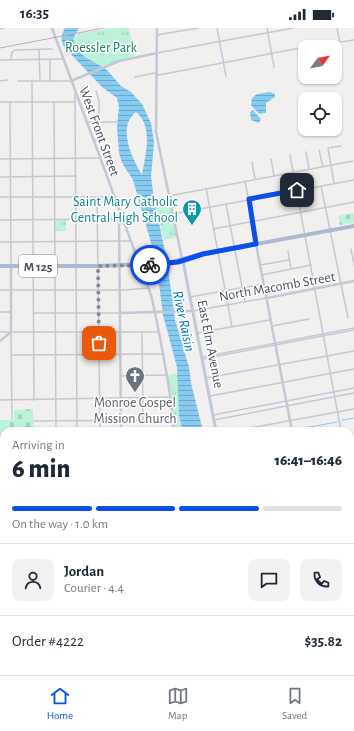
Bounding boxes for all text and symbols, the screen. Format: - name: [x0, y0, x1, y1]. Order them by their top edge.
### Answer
- text: 16:35: [20, 6, 49, 21]
- north arrow: [298, 40, 342, 84]
- map controls: [298, 40, 342, 136]
- park label: Roessler Park: [65, 41, 138, 55]
- street label: West Front Street: [76, 85, 122, 178]
- button: locate: [298, 92, 342, 136]
- pin: [280, 173, 314, 207]
- icon: home: [286, 179, 308, 201]
- place label: Saint Mary Catholic Central High School: [71, 195, 179, 225]
- building icon: Saint Mary Catholic Central High School: [181, 198, 203, 226]
- courier: [130, 245, 170, 285]
- icon: bike: [139, 254, 161, 276]
- road number: M 125: [19, 255, 57, 277]
- street label: North Macomb Street: [218, 270, 337, 304]
- water label: River Raisin: [170, 289, 197, 353]
- street label: East Elm Avenue: [195, 299, 225, 389]
- pin: [82, 326, 116, 360]
- icon: bag: [88, 332, 110, 354]
- church icon: Monroe Gospel Mission Church: [124, 365, 146, 393]
- place label: Monroe Gospel Mission Church: [93, 396, 177, 426]
- text: Arriving in: [12, 439, 65, 452]
- text: 16:41–16:46: [274, 453, 342, 468]
- text: 6 min: [12, 456, 71, 482]
- text: On the way · 1.0 km: [12, 518, 108, 531]
- button: person: [12, 559, 54, 601]
- button: chat: [248, 559, 290, 601]
- button: phone: [300, 559, 342, 601]
- text: Jordan: [64, 564, 104, 579]
- text: Courier · 4.4: [64, 582, 124, 595]
- text: Order #4222: [12, 634, 84, 649]
- text: $35.82: [304, 634, 342, 649]
- tab: Home: [47, 685, 73, 722]
- tab: Map: [167, 685, 189, 722]
- tab: Saved: [282, 685, 307, 722]

